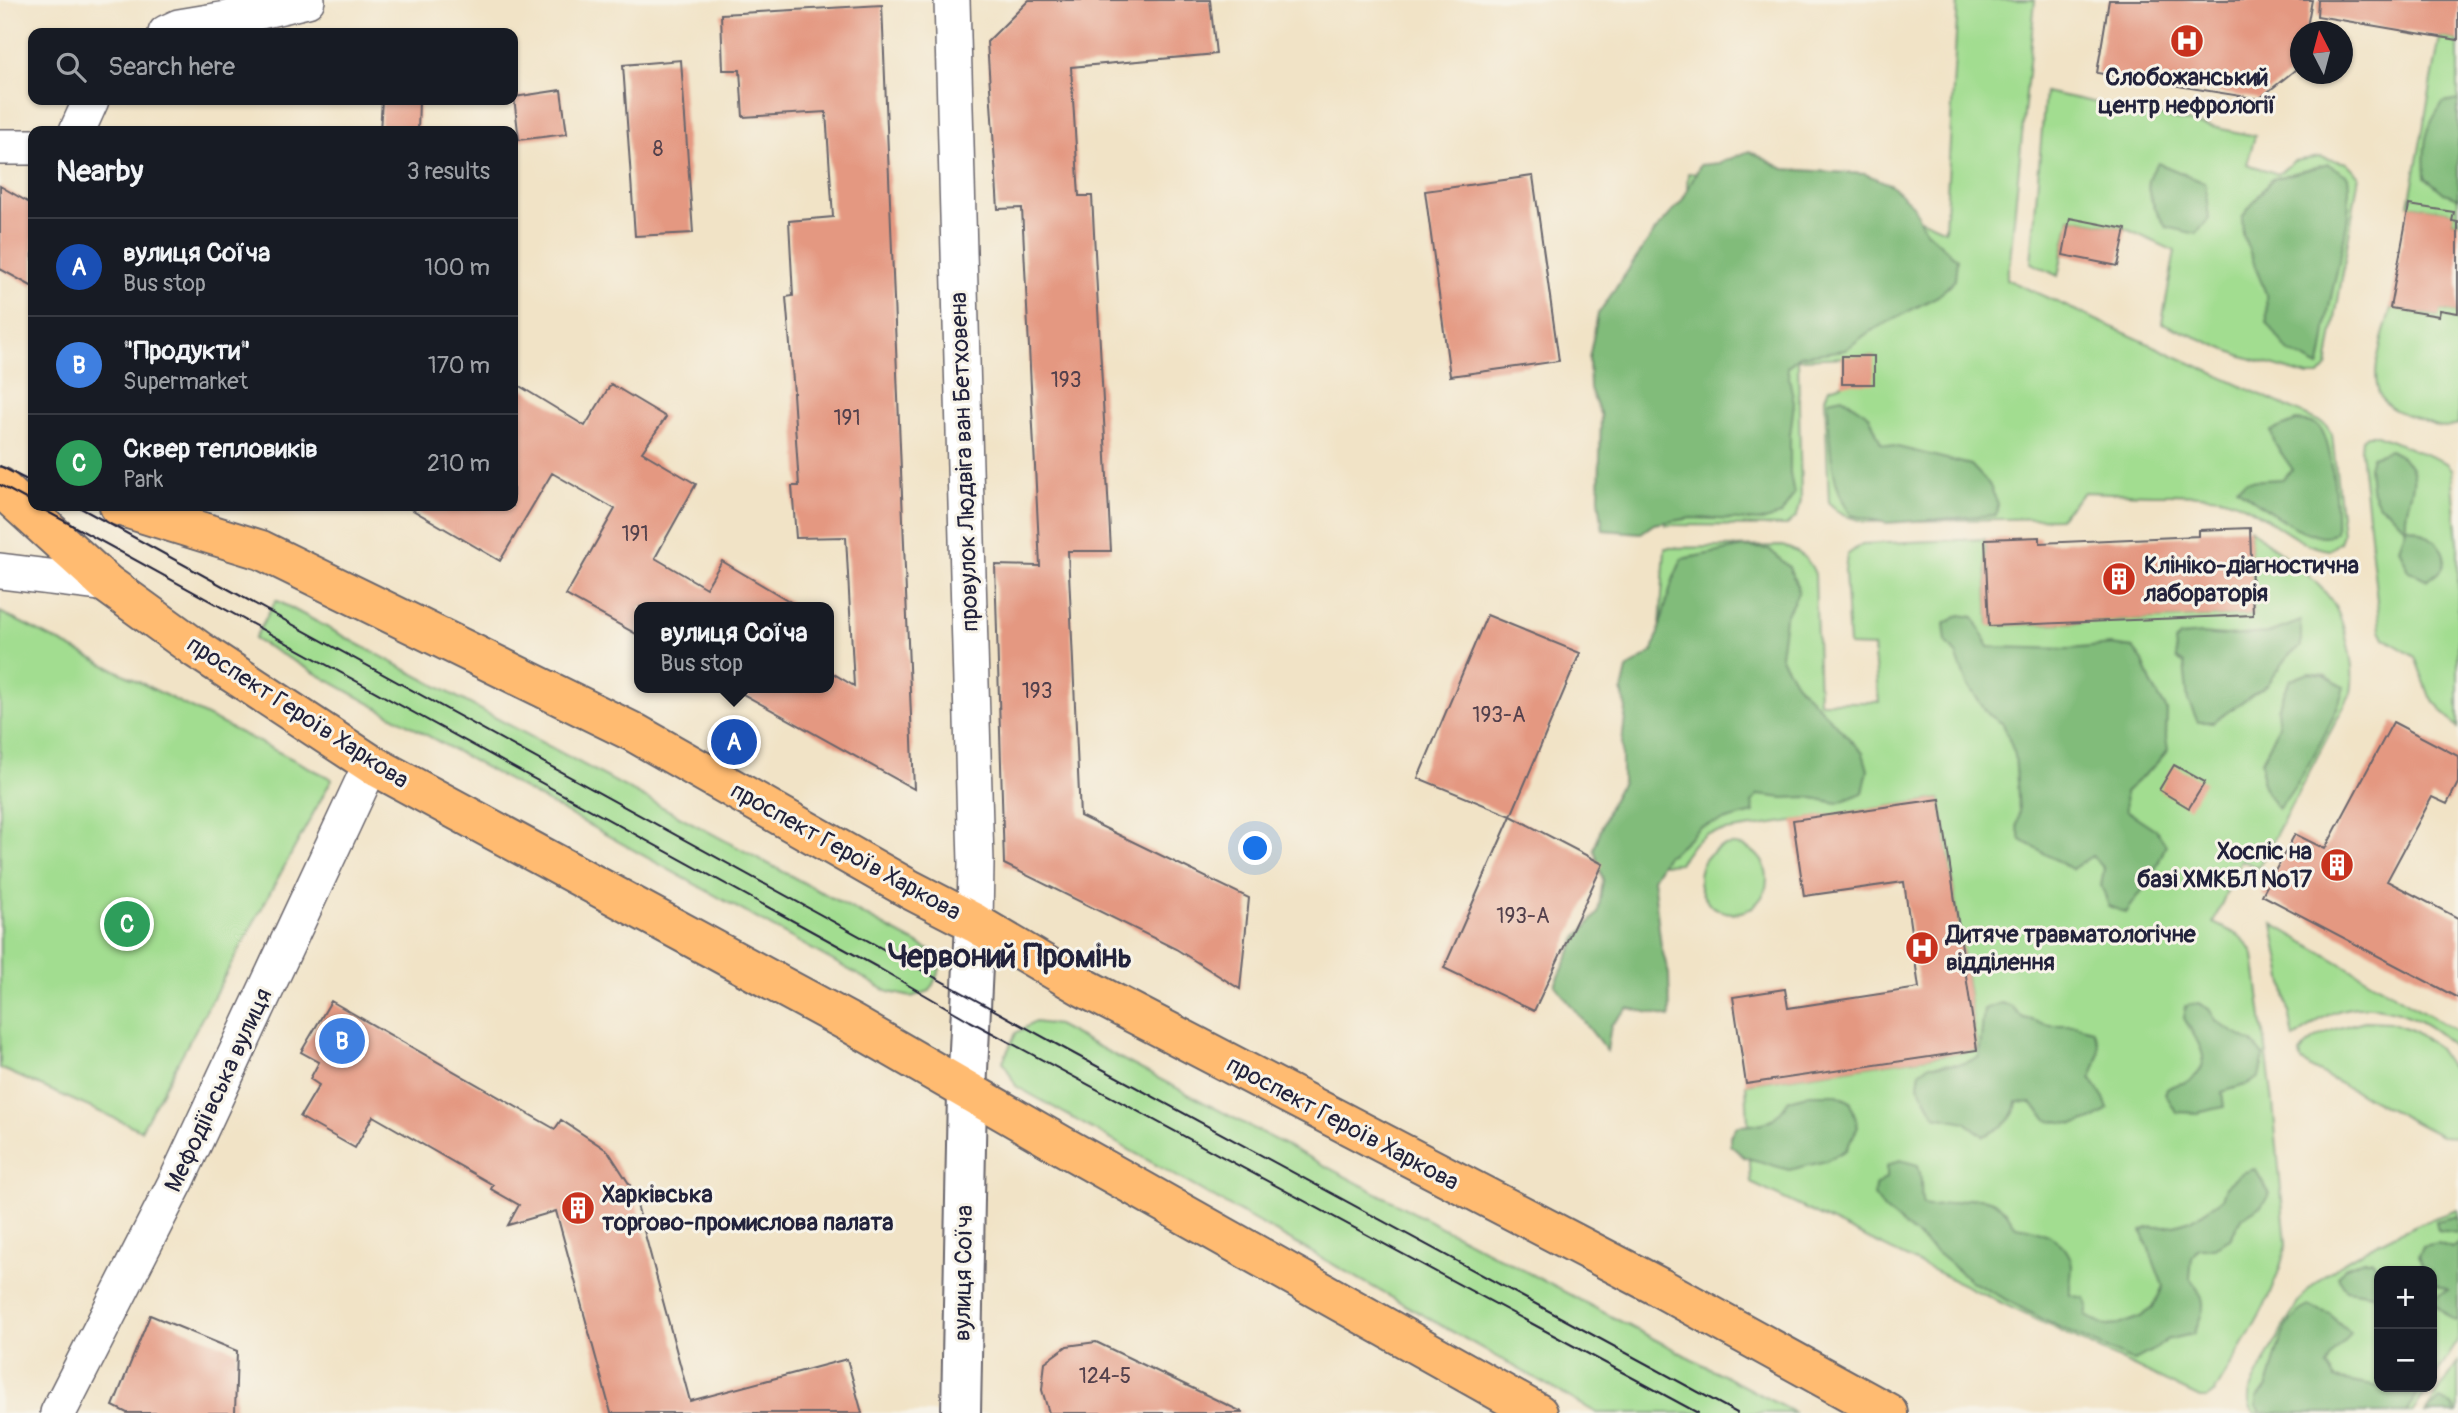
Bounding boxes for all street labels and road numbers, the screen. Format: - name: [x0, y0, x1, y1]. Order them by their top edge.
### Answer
- street label: провулок Людвіга ван Бетховена: [944, 292, 985, 632]
- street label: проспект Героїв Харкова: [181, 630, 414, 795]
- street label: проспект Героїв Харкова: [726, 776, 966, 927]
- street label: Мефодіївська вулиця: [159, 984, 278, 1197]
- street label: проспект Героїв Харкова: [1222, 1050, 1464, 1197]
- street label: вулиця Соїча: [948, 1205, 979, 1341]

